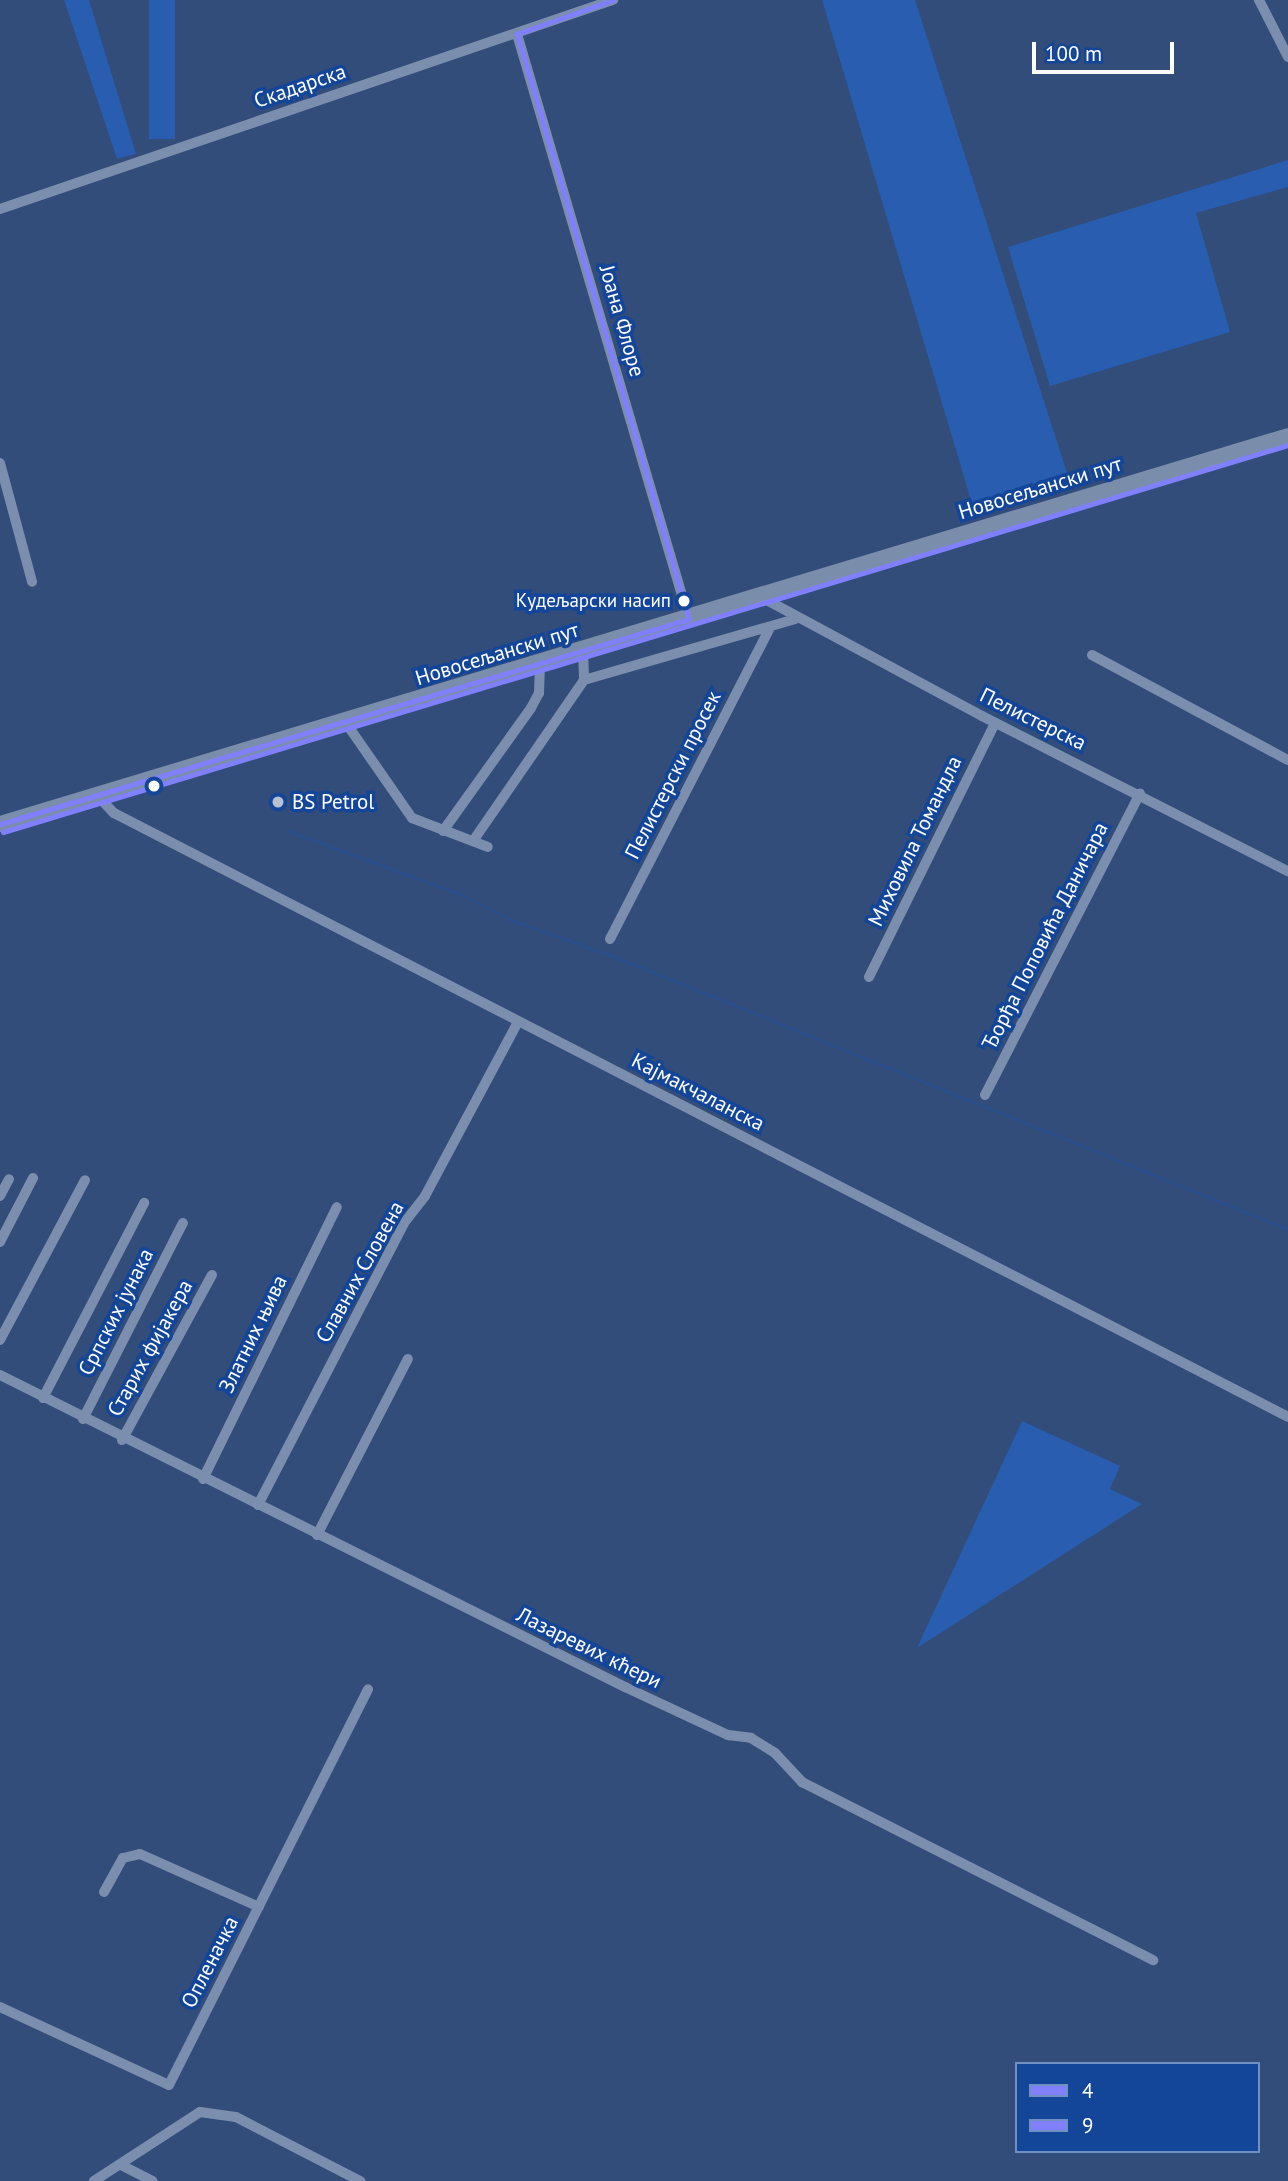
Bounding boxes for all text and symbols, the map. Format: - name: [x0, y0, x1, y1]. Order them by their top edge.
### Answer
- scale bar: [1036, 28, 1178, 72]
- text: 100 m: [1045, 40, 1102, 67]
- street label: Скадарска: [251, 59, 349, 113]
- street label: Јоана Флоре: [594, 262, 650, 380]
- street label: Новосељански пут: [955, 451, 1125, 525]
- place label: Кудељарски насип: [516, 590, 671, 612]
- marker: Кудељарски насип: [677, 594, 691, 608]
- street label: Новосељански пут: [412, 617, 582, 691]
- street label: Пелистерска: [976, 682, 1090, 756]
- street label: Пелистерски просек: [620, 687, 726, 863]
- street label: Миховила Томандла: [863, 752, 967, 930]
- unlabelled marker: [147, 779, 161, 793]
- place label: BS Petrol: [292, 789, 374, 815]
- marker: BS Petrol: [270, 794, 286, 810]
- street label: Ђорђа Поповића Даничара: [977, 818, 1113, 1054]
- street label: Кајмакчаланска: [627, 1048, 769, 1136]
- street label: Славних Словена: [311, 1197, 409, 1347]
- street label: Српских јунака: [73, 1244, 159, 1380]
- street label: Златних њива: [214, 1271, 292, 1397]
- street label: Старих фијакера: [102, 1275, 198, 1421]
- street label: Лазаревих кћери: [512, 1602, 666, 1694]
- street label: Опленачка: [176, 1912, 244, 2012]
- legend: [1015, 2062, 1260, 2153]
- text: 4: [1082, 2077, 1093, 2104]
- text: 9: [1082, 2112, 1093, 2139]

